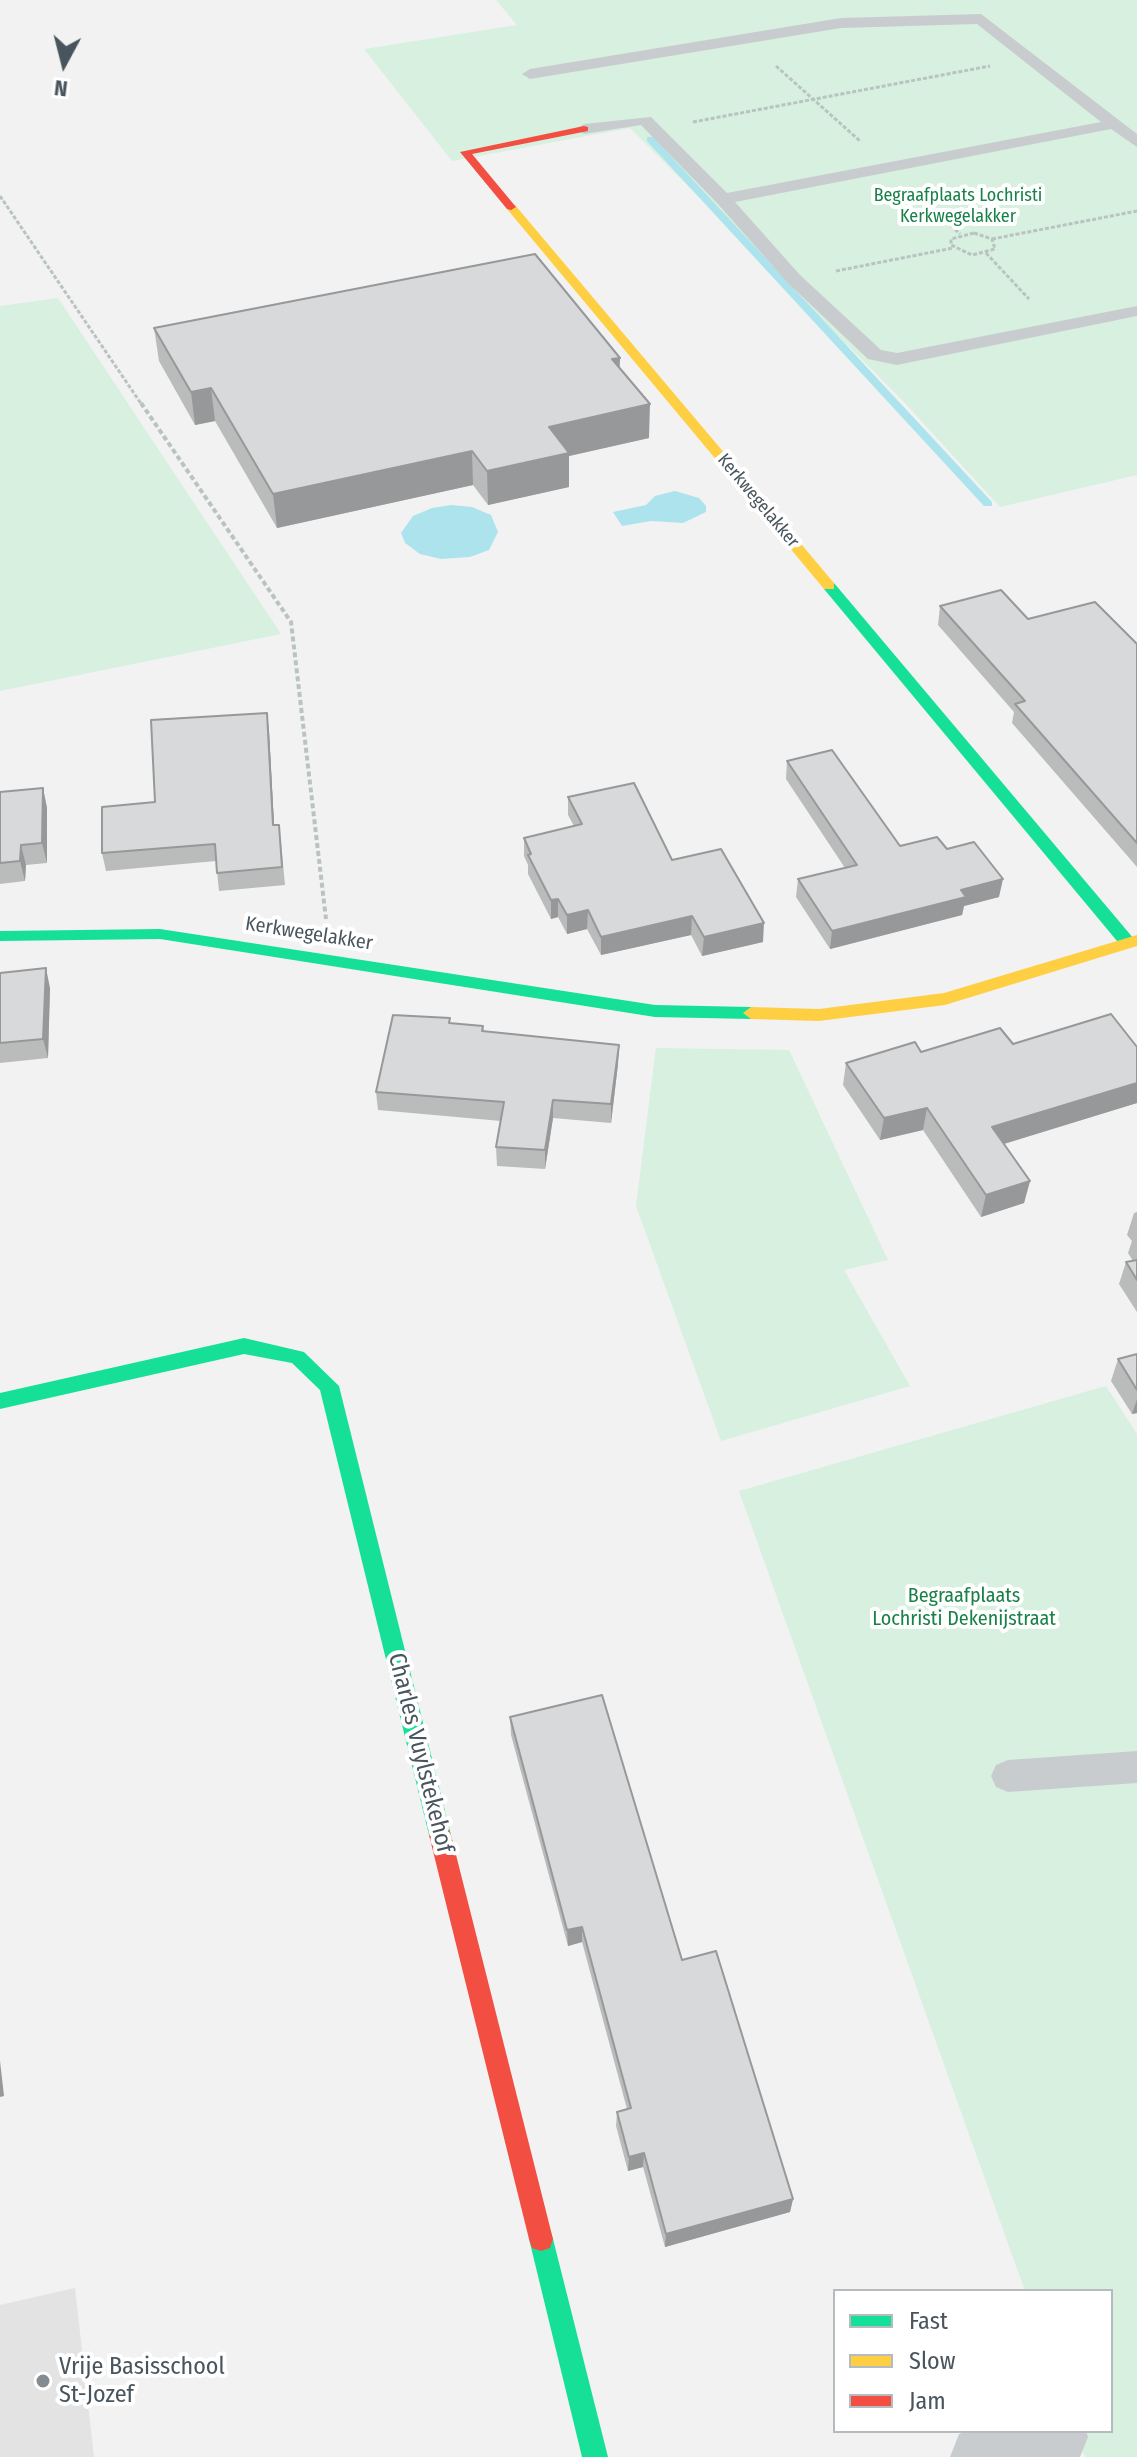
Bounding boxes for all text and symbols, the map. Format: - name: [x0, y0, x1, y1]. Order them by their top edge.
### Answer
- north arrow: [24, 24, 104, 104]
- text: N: [53, 74, 69, 103]
- park label: Begraafplaats Lochristi Kerkwegelakker: [874, 185, 1042, 228]
- street label: Kerkwegelakker: [712, 450, 804, 552]
- street label: Kerkwegelakker: [244, 912, 374, 956]
- park label: Begraafplaats Lochristi Dekenijstraat: [872, 1584, 1056, 1631]
- street label: Charles Vuylstekehof: [381, 1650, 459, 1856]
- legend: [833, 2289, 1113, 2433]
- text: Fast: [909, 2307, 948, 2335]
- text: Slow: [909, 2347, 955, 2375]
- place label: Vrije Basisschool St-Jozef: [59, 2353, 225, 2409]
- marker: Vrije Basisschool St-Jozef: [34, 2372, 52, 2390]
- text: Jam: [909, 2387, 946, 2415]

